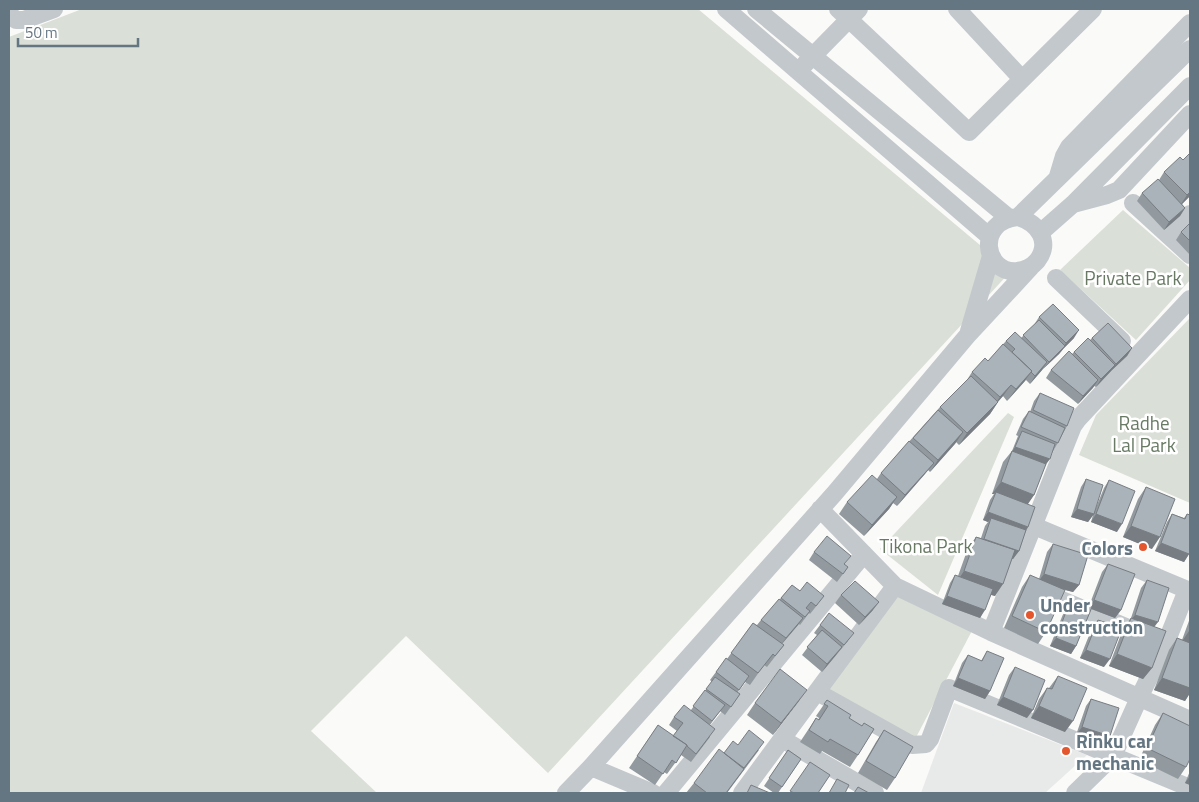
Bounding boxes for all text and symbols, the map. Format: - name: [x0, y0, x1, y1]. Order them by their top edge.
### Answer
- scale bar: [18, 15, 138, 47]
- text: 50 m: [25, 21, 58, 44]
- park label: Private Park: [1084, 263, 1182, 292]
- park label: Radhe Lal Park: [1112, 408, 1176, 459]
- park label: Tikona Park: [879, 531, 973, 560]
- place label: Colors: [1081, 533, 1133, 562]
- marker: Colors: [1137, 541, 1149, 553]
- place label: Under construction: [1040, 590, 1143, 641]
- marker: Under construction: [1024, 609, 1036, 621]
- place label: Rinku car mechanic: [1076, 726, 1154, 777]
- marker: Rinku car mechanic: [1060, 745, 1072, 757]

